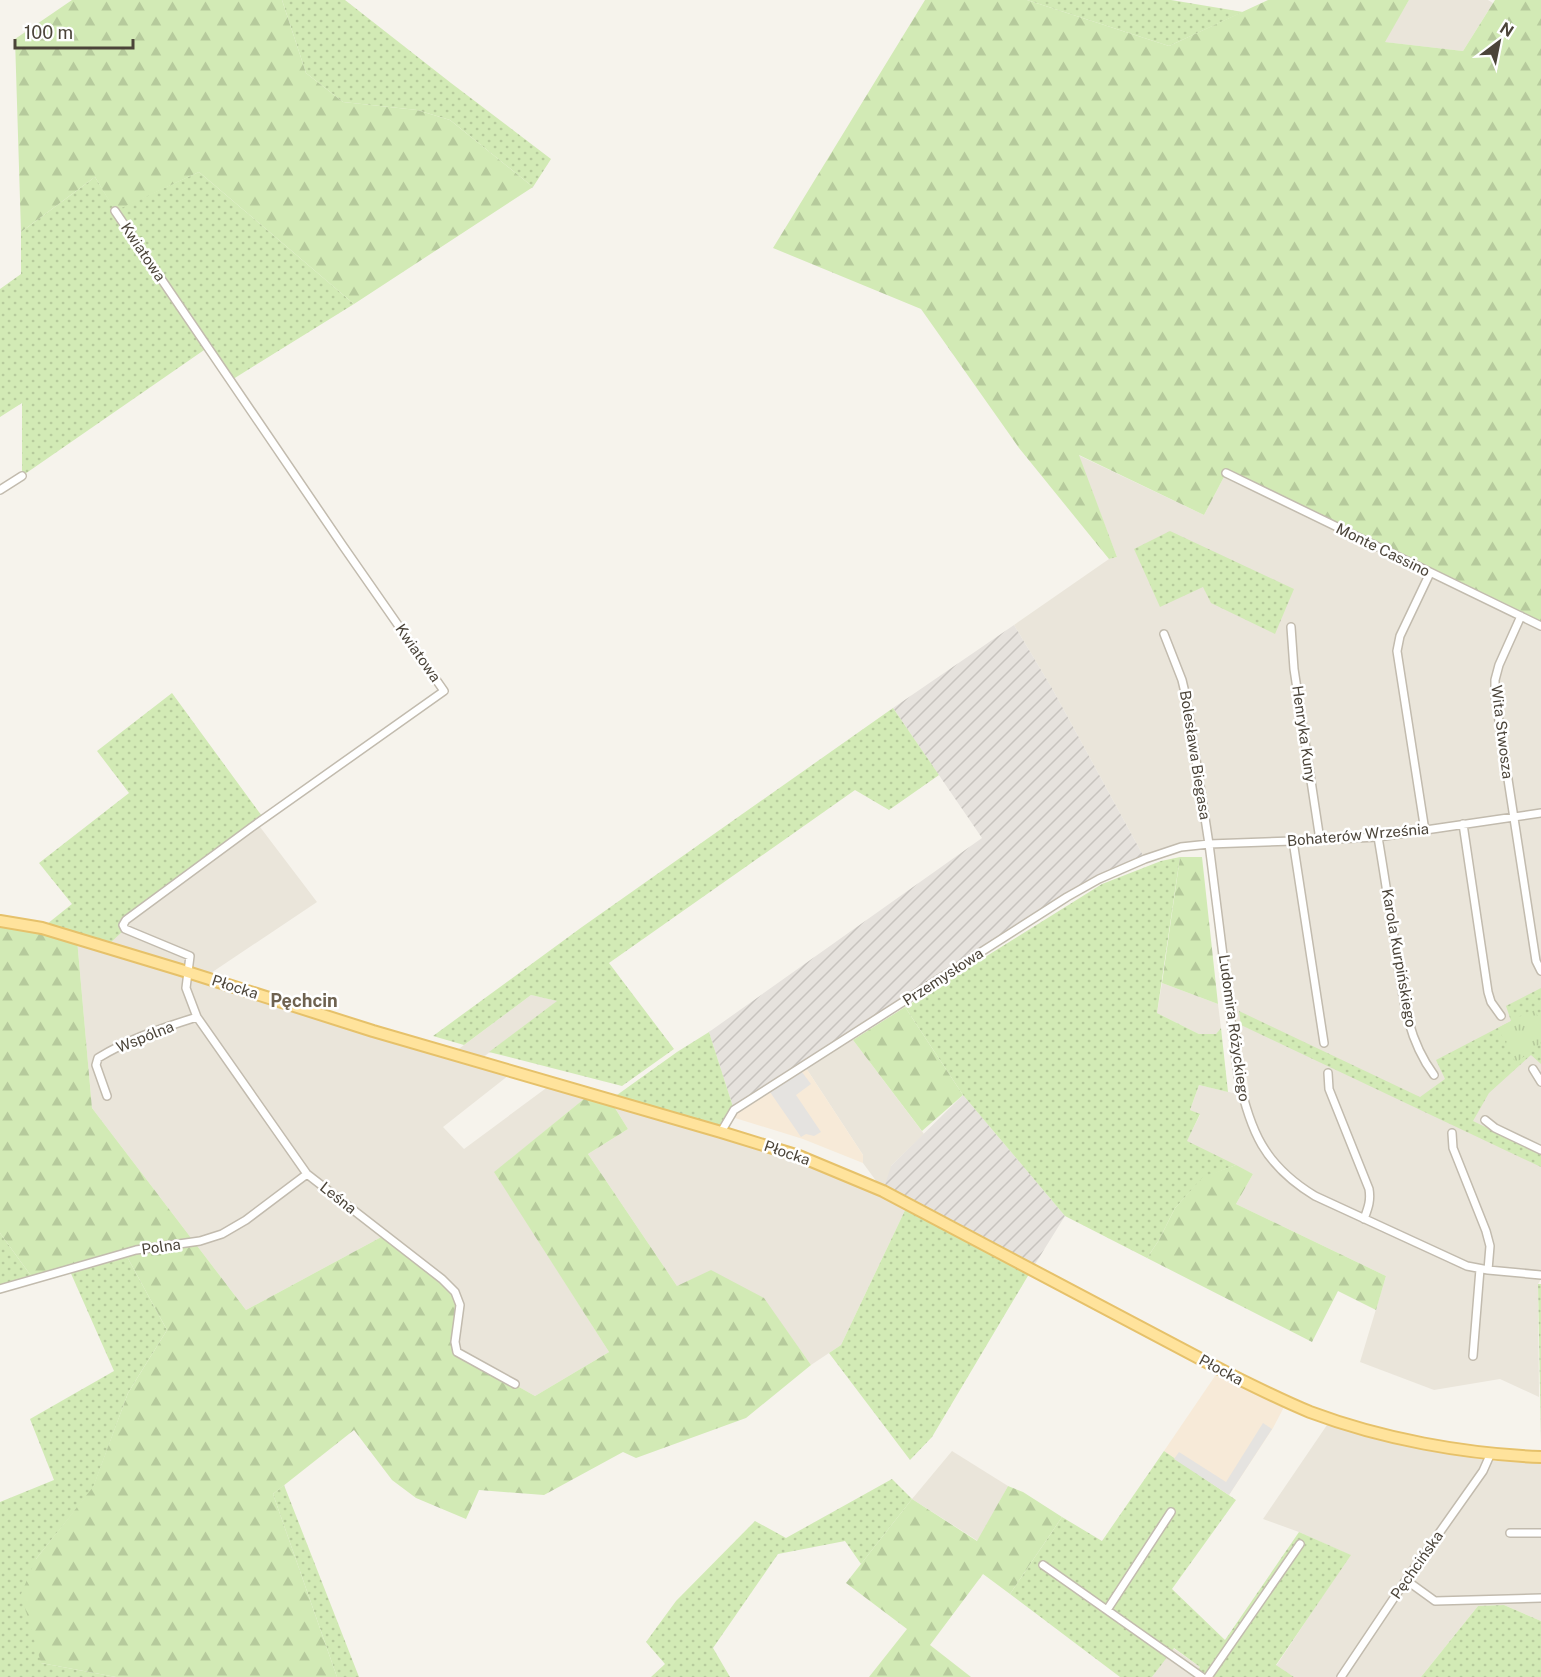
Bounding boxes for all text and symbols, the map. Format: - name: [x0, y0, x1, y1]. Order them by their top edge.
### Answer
- scale bar: [15, 12, 134, 50]
- north arrow: [1469, 12, 1529, 72]
- text: N: [1496, 18, 1517, 41]
- text: 100 m: [24, 22, 73, 43]
- street label: Kwiatowa: [118, 219, 169, 284]
- street label: Monte Cassino: [1334, 520, 1433, 580]
- street label: Kwiatowa: [392, 620, 445, 685]
- street label: Henryka Kuny: [1289, 684, 1320, 784]
- street label: Wita Stwosza: [1488, 684, 1517, 780]
- street label: Bolesława Biegasa: [1177, 689, 1214, 821]
- street label: Bohaterów Września: [1286, 820, 1430, 849]
- street label: Karola Kurpińskiego: [1379, 887, 1420, 1029]
- street label: Przemysłowa: [899, 944, 986, 1009]
- street label: Ludomira Różyckiego: [1216, 953, 1253, 1103]
- street label: Płocka: [210, 971, 260, 1002]
- district label: Pęchcin: [270, 990, 338, 1011]
- street label: Wspólna: [114, 1017, 176, 1056]
- street label: Płocka: [762, 1137, 812, 1168]
- street label: Leśna: [317, 1178, 360, 1217]
- street label: Polna: [140, 1235, 182, 1258]
- street label: Płocka: [1196, 1351, 1246, 1388]
- street label: Pęchcińska: [1387, 1527, 1446, 1602]

